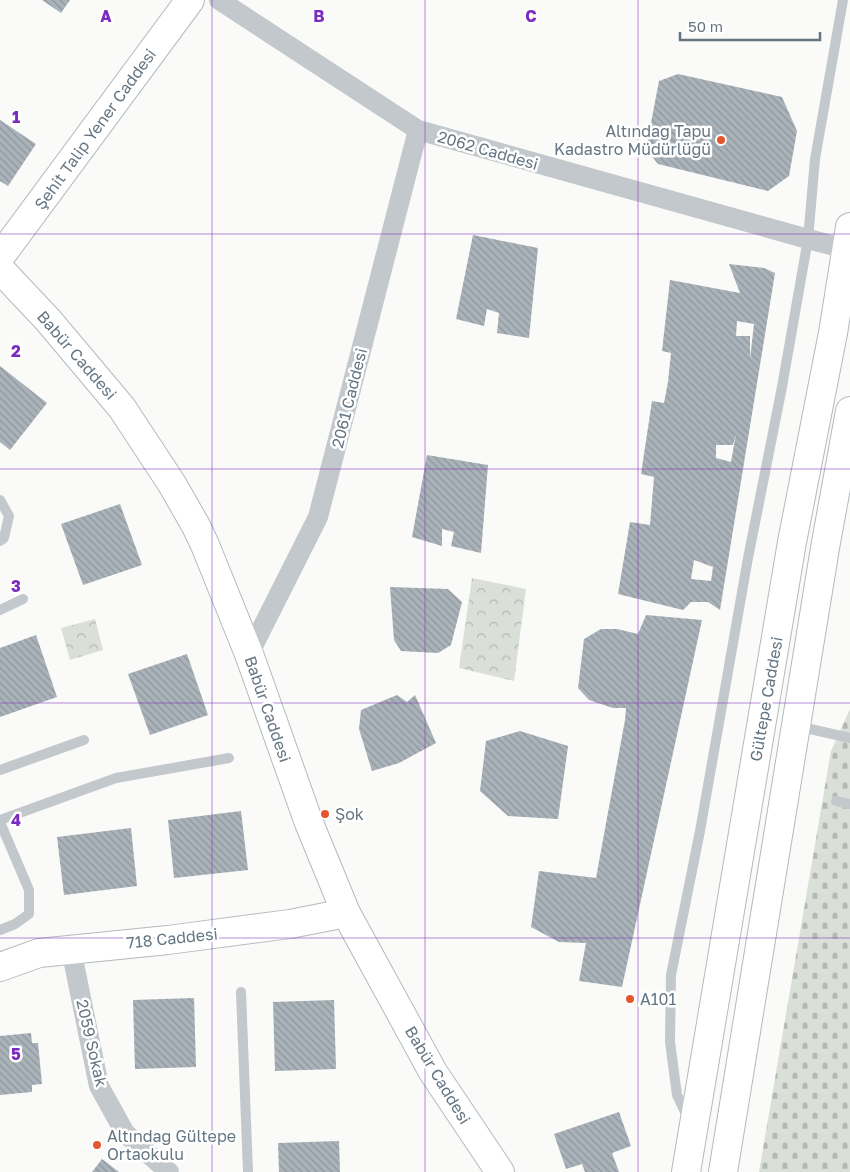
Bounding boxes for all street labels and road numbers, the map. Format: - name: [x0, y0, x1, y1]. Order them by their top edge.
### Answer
- street label: Şehit Talip Yener Caddesi: [30, 45, 160, 213]
- street label: 2062 Caddesi: [435, 126, 541, 174]
- street label: Babür Caddesi: [33, 306, 121, 404]
- street label: 2061 Caddesi: [327, 346, 371, 450]
- street label: Gültepe Caddesi: [745, 635, 787, 763]
- street label: Babür Caddesi: [240, 653, 296, 765]
- street label: 718 Caddesi: [125, 923, 219, 953]
- street label: 2059 Sokak: [72, 997, 112, 1089]
- street label: Babür Caddesi: [401, 1022, 475, 1128]

